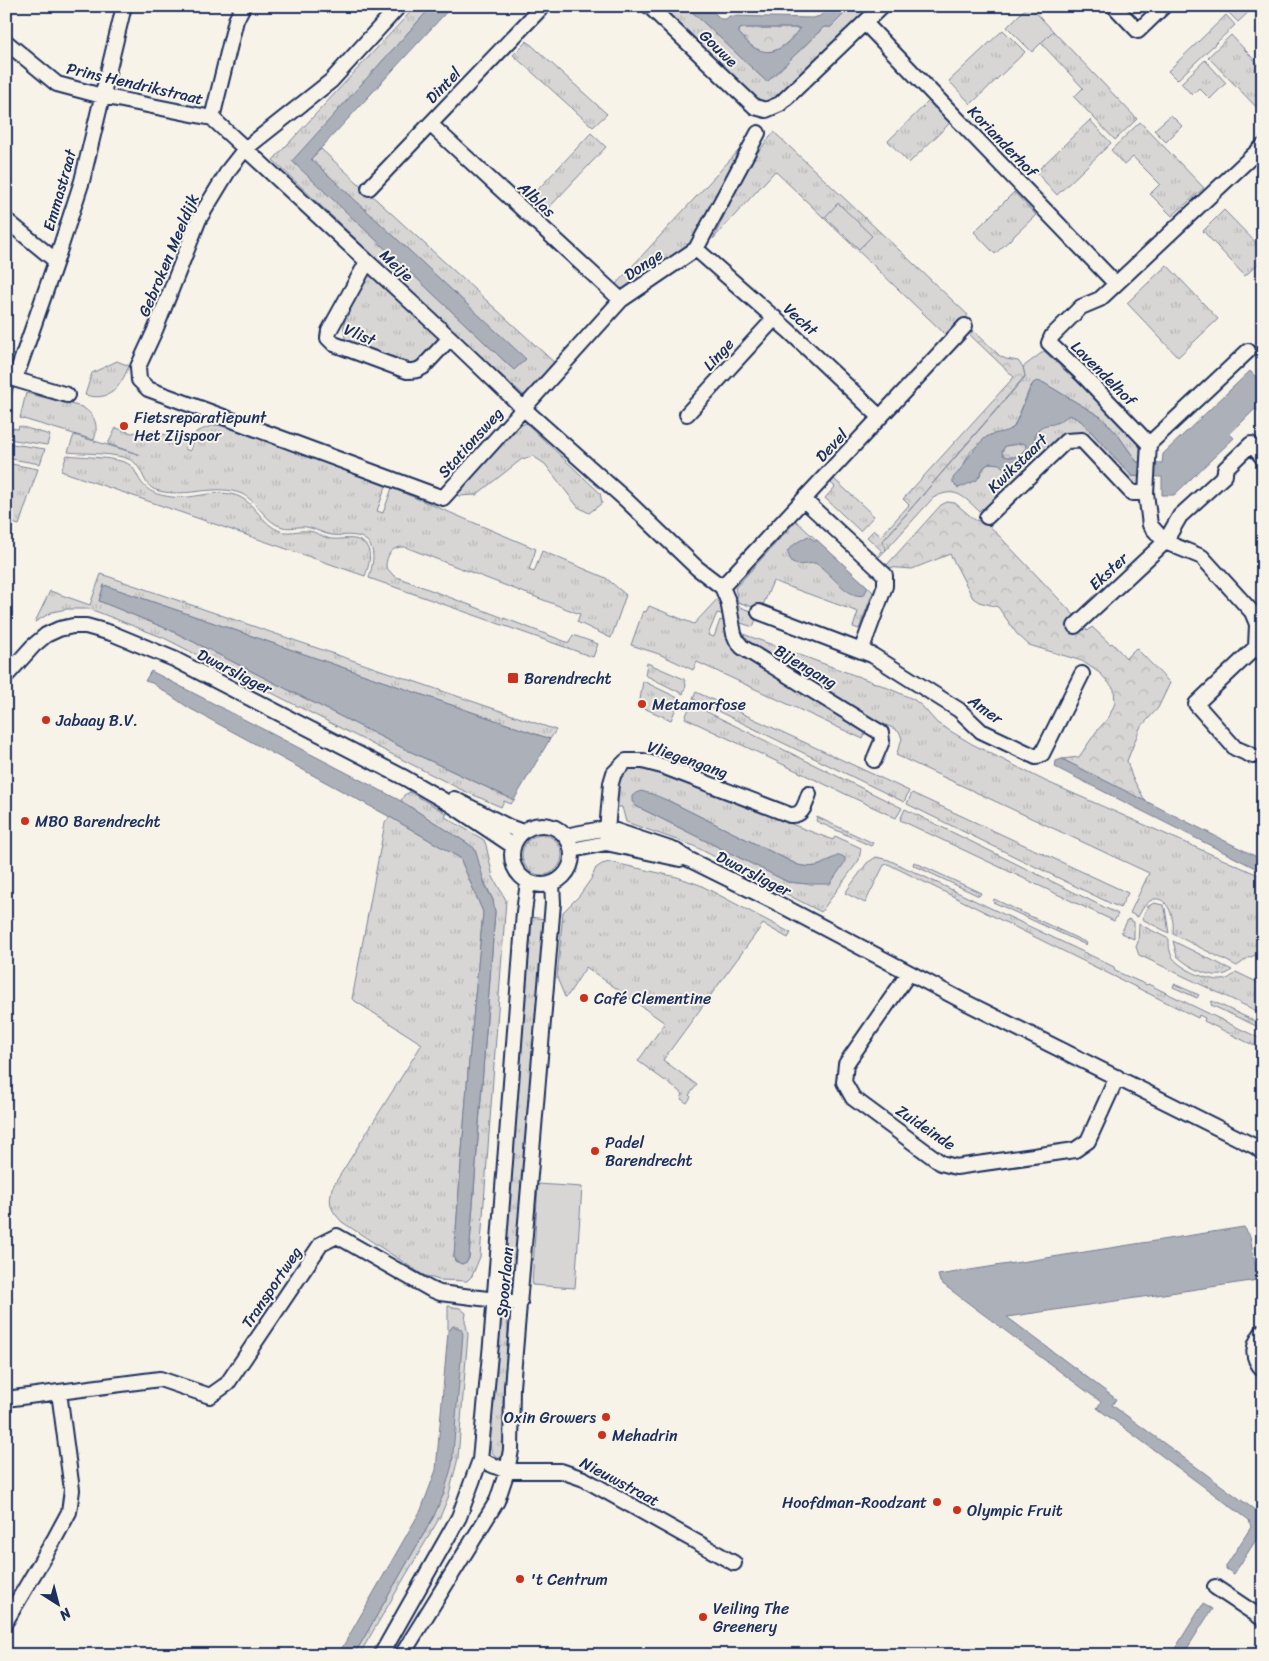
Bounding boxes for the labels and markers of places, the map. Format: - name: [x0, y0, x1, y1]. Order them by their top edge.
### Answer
- place label: Fietsreparatiepunt Het Zijspoor: [134, 403, 267, 450]
- marker: Fietsreparatiepunt Het Zijspoor: [118, 420, 130, 432]
- place label: Barendrecht: [524, 664, 612, 693]
- marker: Barendrecht: [506, 671, 520, 685]
- place label: Metamorfose: [652, 690, 746, 719]
- marker: Metamorfose: [636, 698, 648, 710]
- place label: Jabaay B.V.: [55, 706, 138, 735]
- marker: Jabaay B.V.: [40, 714, 52, 726]
- place label: MBO Barendrecht: [35, 807, 161, 836]
- marker: MBO Barendrecht: [19, 815, 31, 827]
- place label: Café Clementine: [594, 984, 711, 1013]
- marker: Café Clementine: [578, 992, 590, 1004]
- place label: Padel Barendrecht: [605, 1128, 693, 1175]
- marker: Padel Barendrecht: [589, 1145, 601, 1157]
- place label: Oxin Growers: [504, 1403, 596, 1432]
- marker: Oxin Growers: [600, 1411, 612, 1423]
- place label: Mehadrin: [612, 1421, 678, 1450]
- marker: Mehadrin: [596, 1429, 608, 1441]
- place label: Hoofdman-Roodzant: [782, 1488, 927, 1517]
- marker: Hoofdman-Roodzant: [931, 1496, 943, 1508]
- place label: Olympic Fruit: [967, 1496, 1063, 1525]
- marker: Olympic Fruit: [951, 1504, 963, 1516]
- place label: 't Centrum: [530, 1565, 608, 1594]
- marker: 't Centrum: [514, 1573, 526, 1585]
- place label: Veiling The Greenery: [713, 1594, 789, 1641]
- marker: Veiling The Greenery: [697, 1611, 709, 1623]

